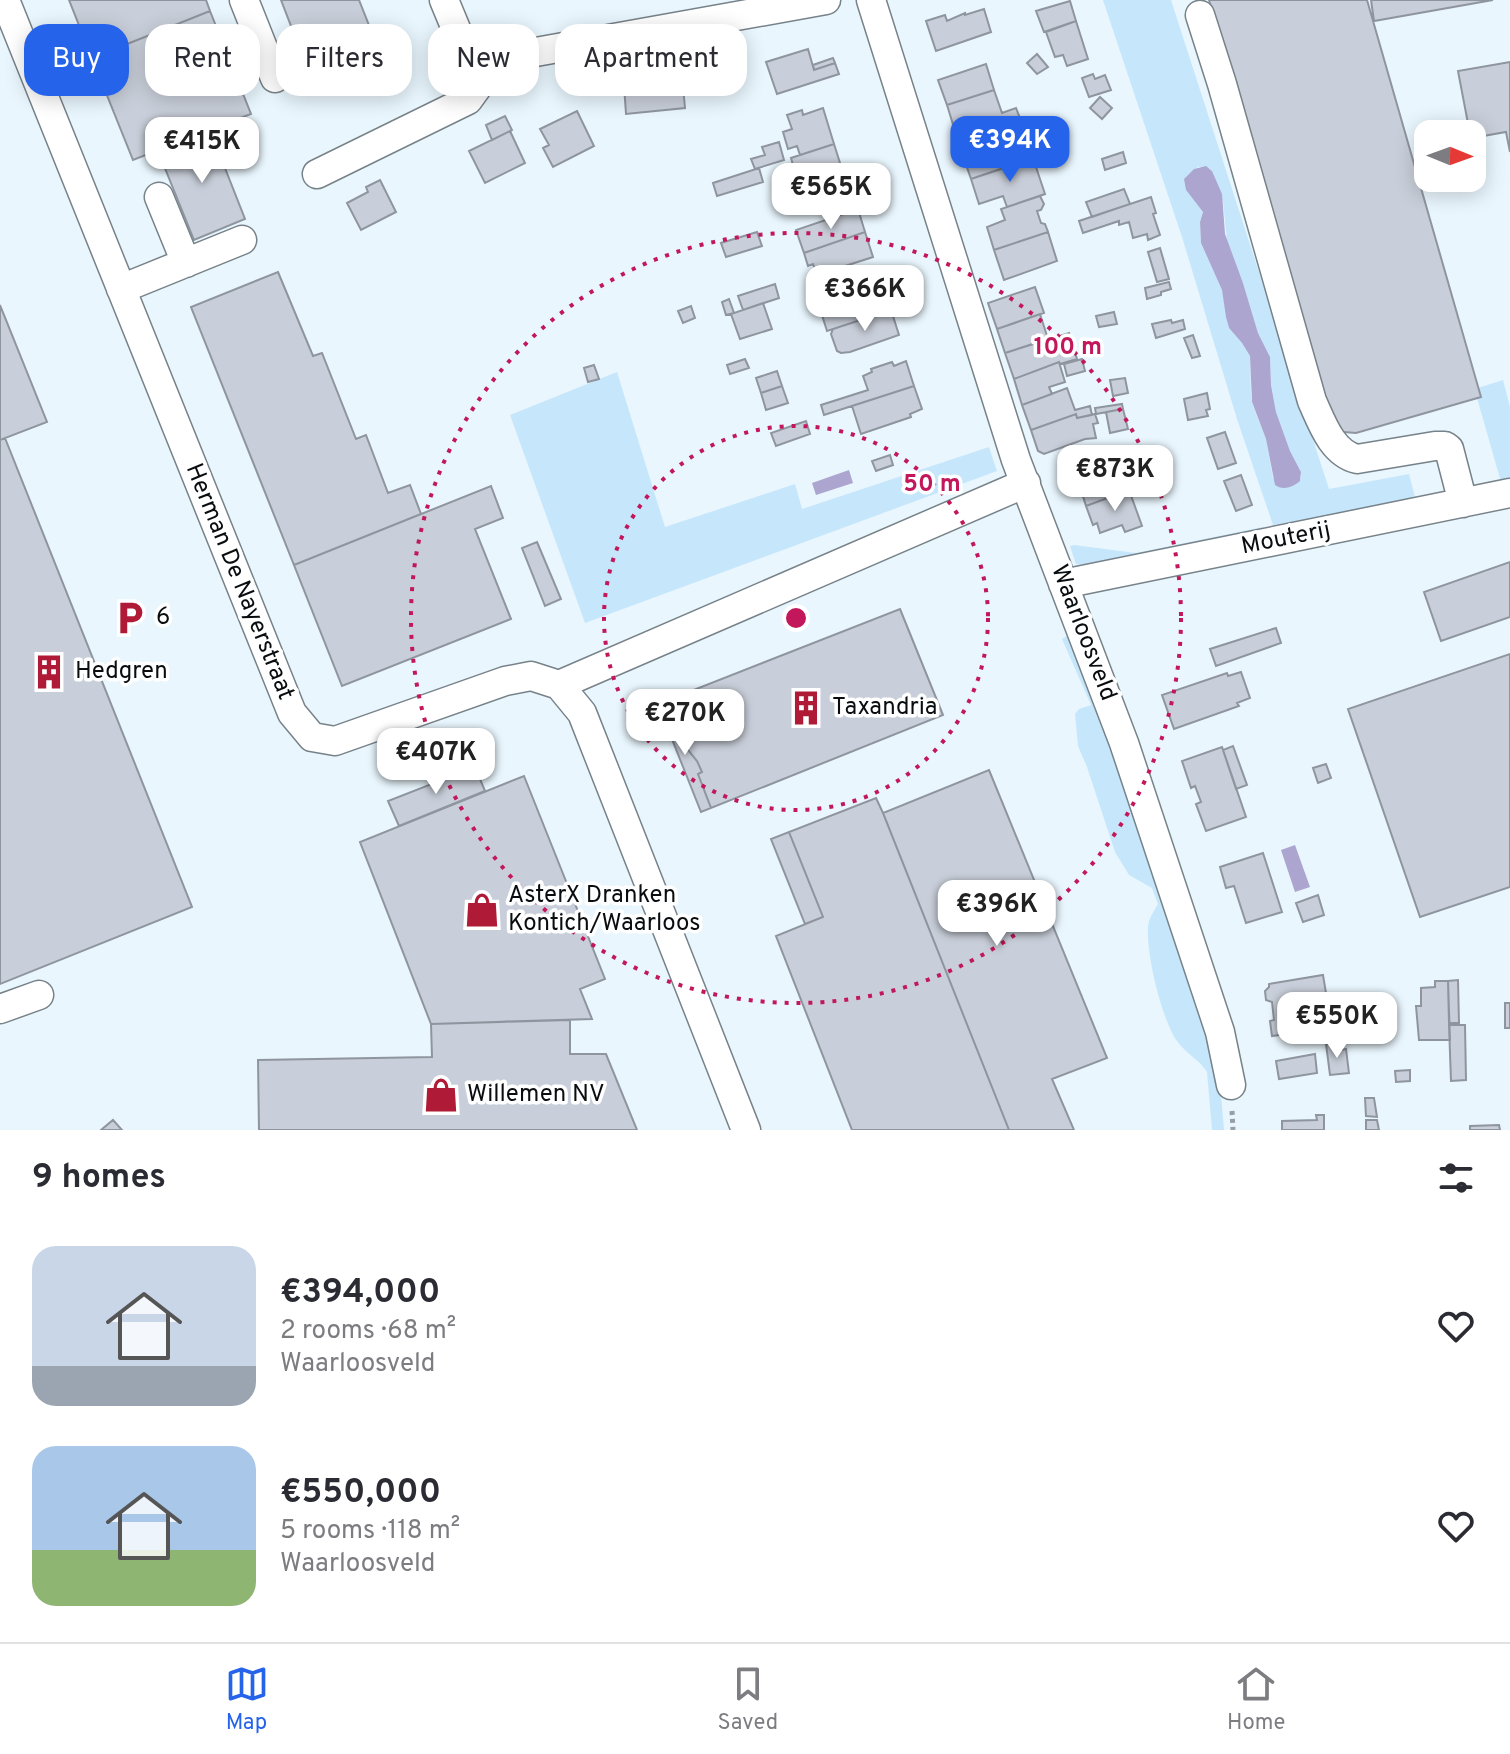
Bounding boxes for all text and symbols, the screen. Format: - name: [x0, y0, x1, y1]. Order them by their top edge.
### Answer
- chip: Buy: [24, 24, 129, 96]
- chip: Rent: [145, 24, 260, 96]
- chip: Filters: [276, 24, 412, 96]
- chip: New: [428, 24, 539, 96]
- chip: Apartment: [555, 24, 747, 96]
- pin: €394K: [954, 116, 1066, 184]
- pin: €415K: [146, 117, 258, 185]
- north arrow: [1414, 120, 1486, 192]
- map controls: [1414, 120, 1486, 192]
- text: €394K: [968, 125, 1052, 158]
- text: €415K: [163, 126, 241, 159]
- pin: €565K: [775, 163, 887, 231]
- text: €565K: [790, 172, 872, 205]
- pin: €366K: [809, 265, 921, 333]
- text: €366K: [824, 274, 906, 307]
- text: 100 m: [1034, 333, 1102, 363]
- pin: €873K: [1059, 445, 1171, 513]
- text: €873K: [1075, 454, 1155, 487]
- street label: Herman De Nayerstraat: [178, 459, 300, 705]
- text: 50 m: [903, 470, 961, 500]
- street label: Mouterij: [1239, 516, 1333, 562]
- street label: Waarloosveld: [1043, 561, 1123, 705]
- parking icon: 6: [111, 599, 149, 637]
- place label: 6: [156, 603, 170, 633]
- centre of rings: [782, 604, 810, 632]
- building icon: Hedgren: [30, 653, 68, 691]
- place label: Hedgren: [75, 657, 168, 687]
- pin: €270K: [629, 689, 741, 757]
- building icon: Taxandria: [787, 689, 825, 727]
- place label: Taxandria: [832, 693, 937, 723]
- text: €270K: [644, 698, 726, 731]
- pin: €407K: [380, 728, 492, 796]
- text: €407K: [395, 737, 477, 770]
- pin: €396K: [941, 880, 1053, 948]
- place label: AsterX Dranken Kontich/Waarloos: [508, 881, 700, 939]
- text: €396K: [956, 889, 1038, 922]
- shop icon: AsterX Dranken Kontich/Waarloos: [463, 891, 501, 929]
- pin: €550K: [1281, 992, 1393, 1060]
- text: €550K: [1295, 1001, 1379, 1034]
- shop icon: Willemen NV: [422, 1076, 460, 1114]
- place label: Willemen NV: [467, 1080, 605, 1110]
- icon: filters: [1434, 1156, 1478, 1200]
- text: 9 homes: [32, 1157, 166, 1200]
- text: €394,000: [280, 1272, 440, 1315]
- icon: home: [96, 1278, 192, 1374]
- icon: heart: [1434, 1304, 1478, 1348]
- text: 2 rooms · 68 m²: [280, 1315, 456, 1348]
- text: Waarloosveld: [280, 1348, 435, 1381]
- text: €550,000: [280, 1472, 441, 1515]
- icon: home: [96, 1478, 192, 1574]
- icon: heart: [1434, 1504, 1478, 1548]
- text: 5 rooms · 118 m²: [280, 1515, 460, 1548]
- text: Waarloosveld: [280, 1548, 435, 1581]
- tab: Map: [225, 1662, 269, 1737]
- tab: Saved: [718, 1662, 778, 1737]
- tab: Home: [1227, 1662, 1285, 1737]

